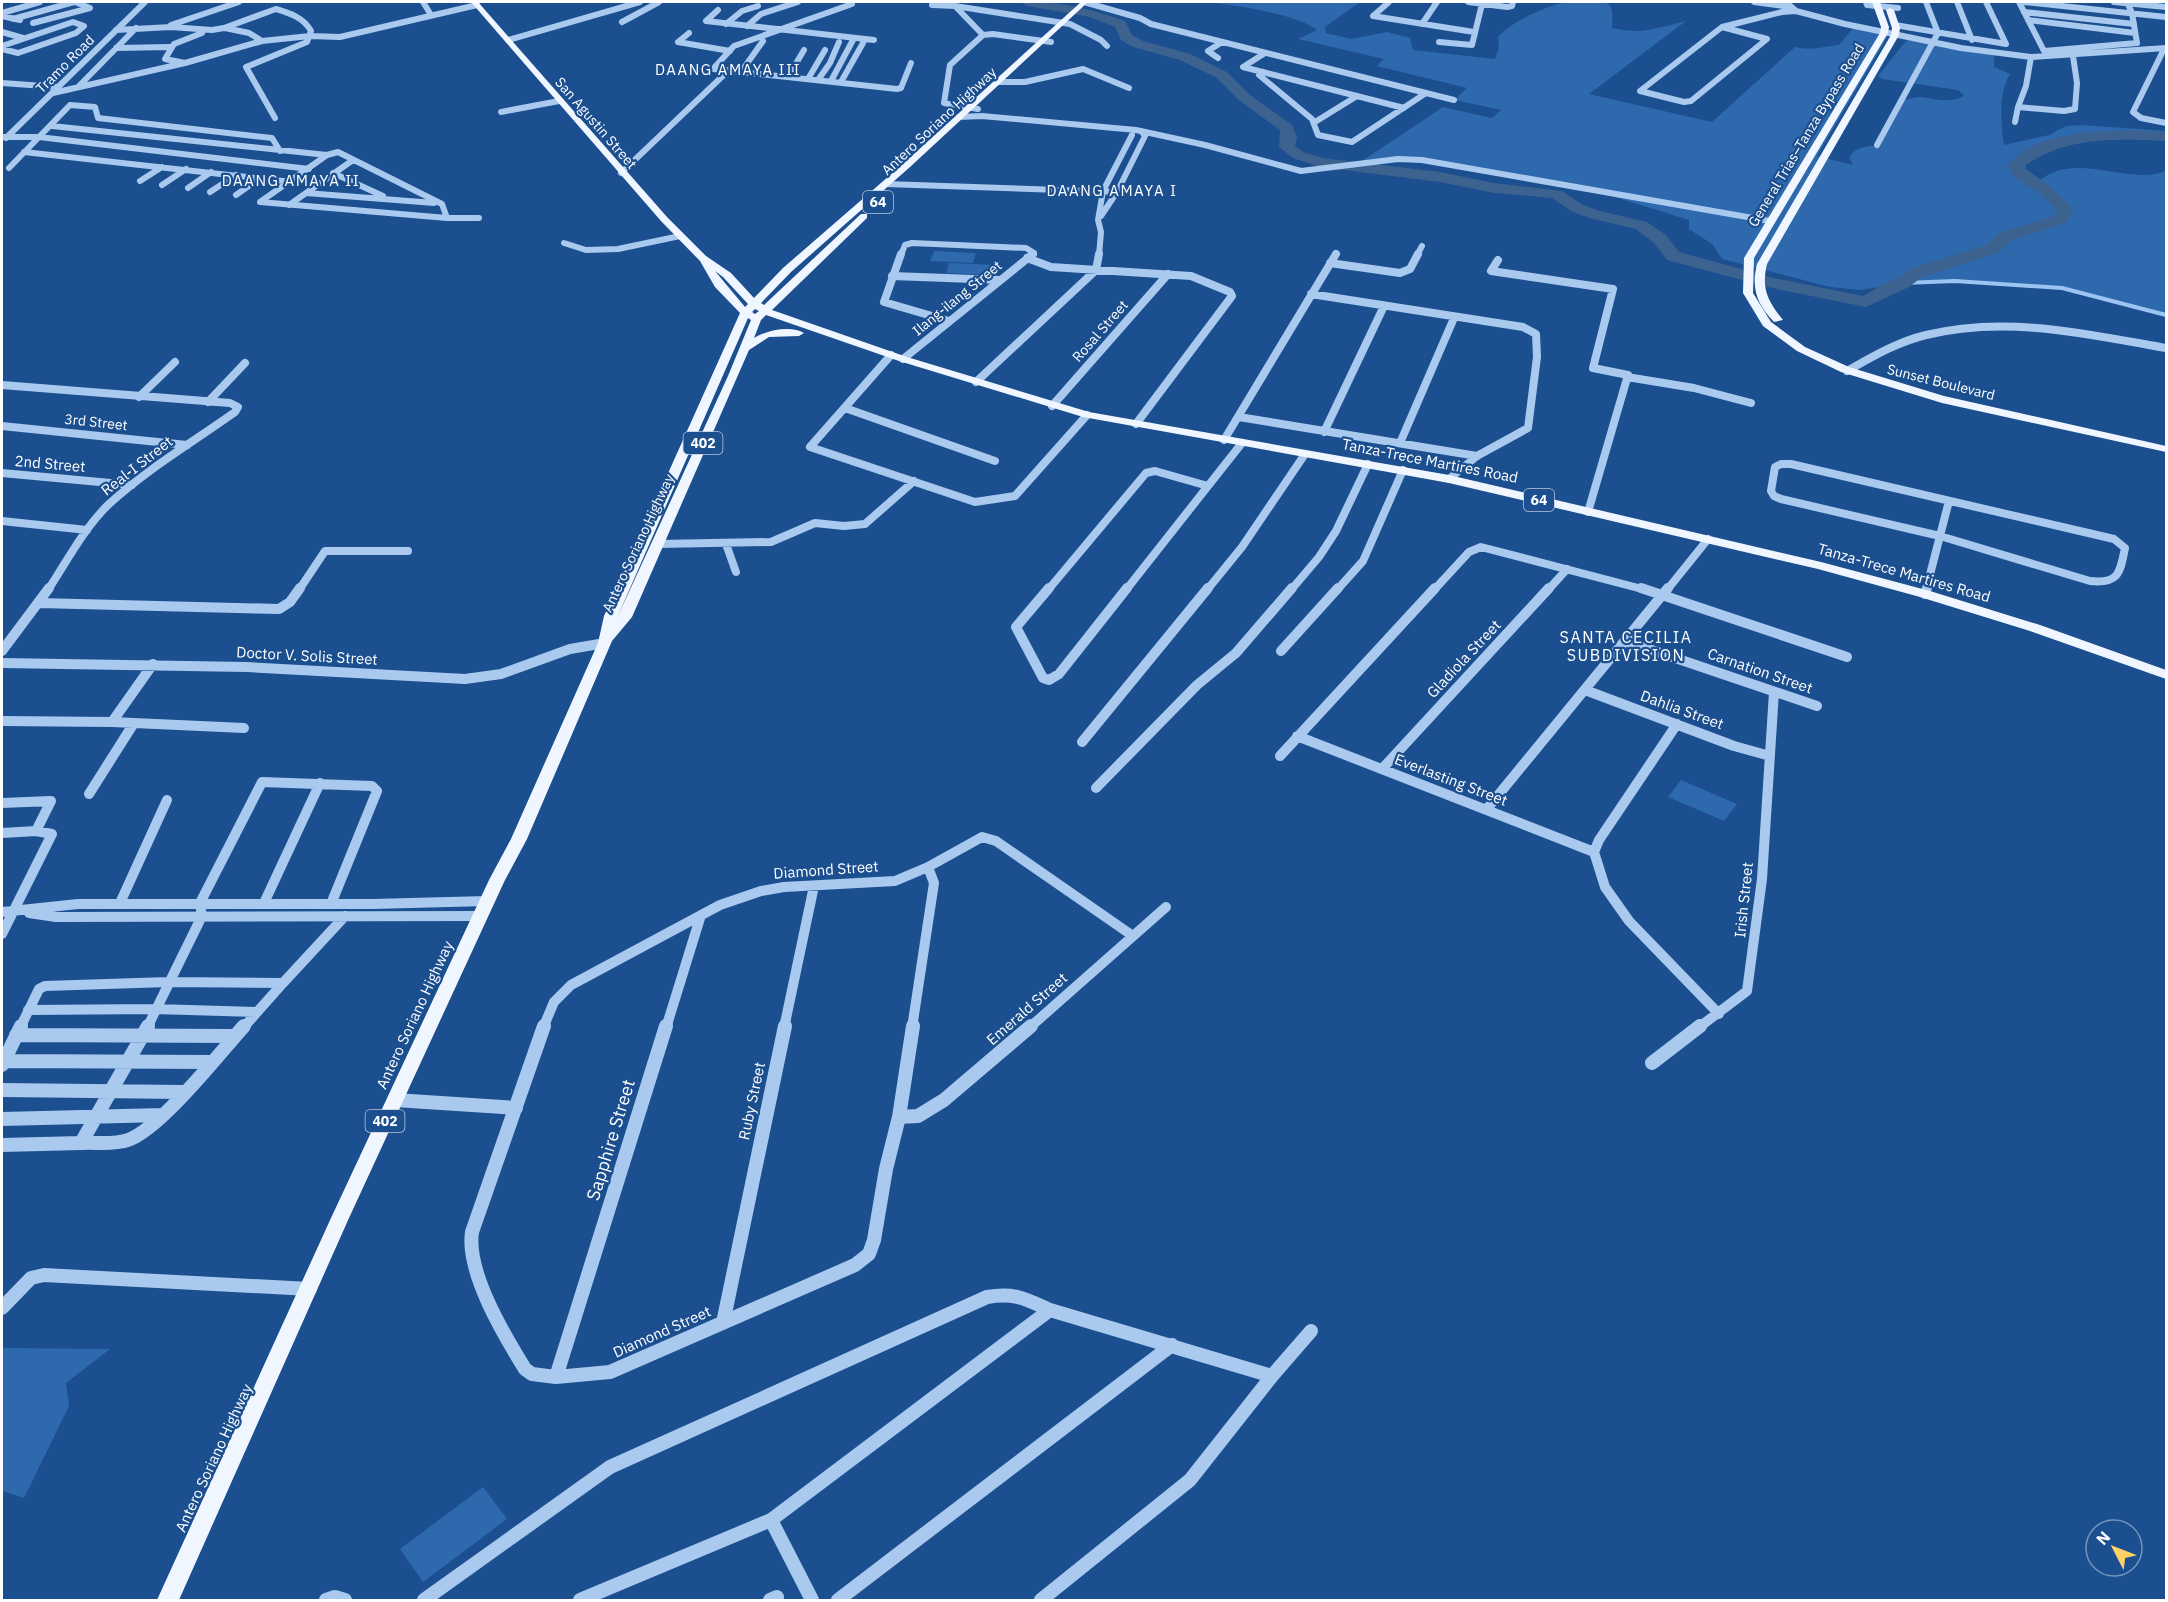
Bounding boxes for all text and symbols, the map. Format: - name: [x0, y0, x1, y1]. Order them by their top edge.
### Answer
- street label: Tramo Road: [32, 31, 98, 97]
- street label: General Trias–Tanza Bypass Road: [1744, 40, 1868, 230]
- district label: DAANG AMAYA III: [655, 60, 801, 79]
- street label: Antero Soriano Highway: [878, 63, 1000, 179]
- street label: San Agustin Street: [551, 73, 641, 173]
- district label: DAANG AMAYA II: [222, 171, 360, 190]
- district label: DAANG AMAYA I: [1046, 181, 1178, 200]
- road number: 64: [863, 191, 893, 213]
- street label: Ilang-ilang Street: [909, 256, 1005, 339]
- street label: Rosal Street: [1068, 296, 1132, 366]
- street label: Sunset Boulevard: [1885, 360, 1997, 404]
- street label: 3rd Street: [64, 410, 128, 434]
- street label: Real-I Street: [97, 432, 176, 499]
- road number: 402: [684, 432, 722, 454]
- street label: Tanza-Trece Martires Road: [1341, 434, 1520, 487]
- street label: 2nd Street: [14, 451, 86, 476]
- street label: Antero Soriano Highway: [598, 471, 678, 615]
- road number: 64: [1524, 489, 1554, 511]
- street label: Tanza-Trece Martires Road: [1816, 539, 1993, 606]
- street label: Gladiola Street: [1423, 616, 1505, 702]
- district label: SANTA CECILIA SUBDIVISION: [1560, 627, 1692, 665]
- street label: Doctor V. Solis Street: [236, 642, 378, 669]
- street label: Carnation Street: [1705, 644, 1815, 697]
- street label: Dahlia Street: [1638, 686, 1726, 733]
- street label: Everlasting Street: [1392, 749, 1510, 810]
- street label: Diamond Street: [773, 856, 879, 883]
- street label: Irish Street: [1730, 861, 1757, 939]
- street label: Antero Soriano Highway: [372, 937, 457, 1092]
- street label: Emerald Street: [982, 968, 1071, 1049]
- street label: Ruby Street: [734, 1060, 769, 1141]
- street label: Sapphire Street: [581, 1076, 640, 1203]
- road number: 402: [366, 1110, 404, 1132]
- street label: Diamond Street: [610, 1301, 714, 1362]
- street label: Antero Soriano Highway: [171, 1380, 256, 1535]
- north arrow: [2084, 1518, 2144, 1578]
- text: N: [2092, 1527, 2114, 1549]

